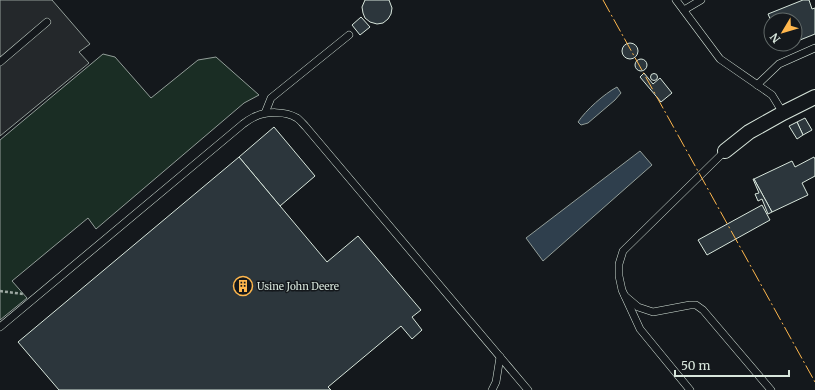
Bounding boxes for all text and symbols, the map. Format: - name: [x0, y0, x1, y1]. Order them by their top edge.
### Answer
- north arrow: [763, 12, 803, 52]
- text: N: [767, 30, 783, 46]
- building icon: Usine John Deere: [232, 275, 254, 297]
- place label: Usine John Deere: [257, 280, 339, 293]
- scale bar: [675, 352, 789, 378]
- text: 50 m: [681, 358, 710, 373]

